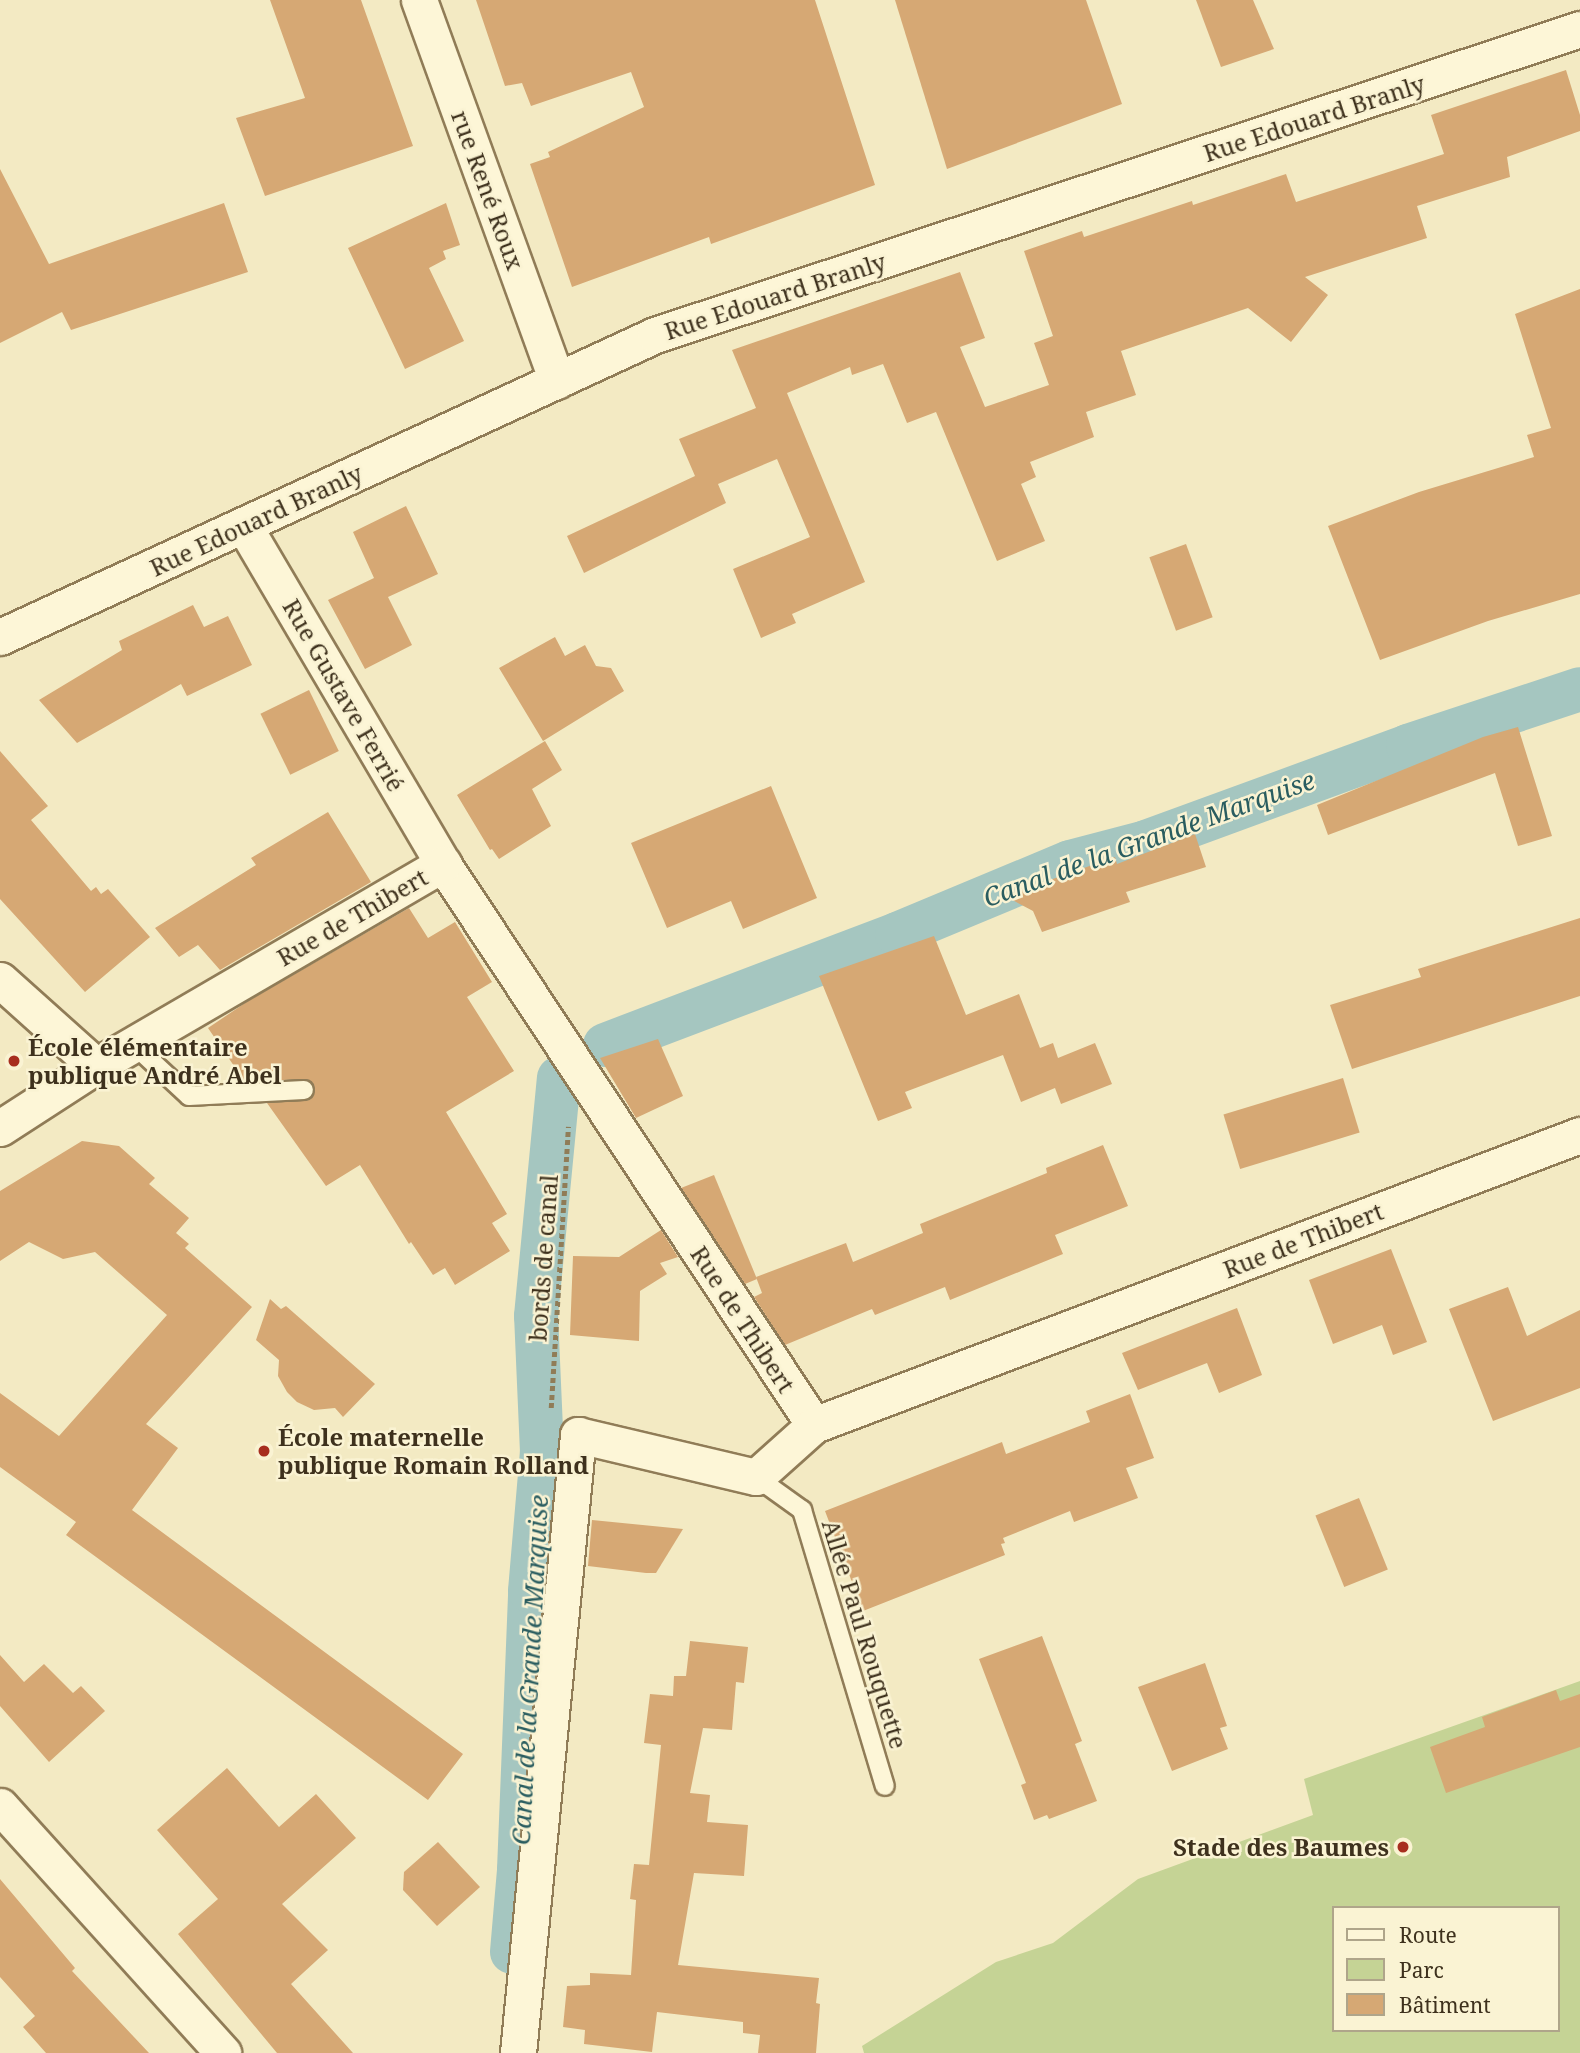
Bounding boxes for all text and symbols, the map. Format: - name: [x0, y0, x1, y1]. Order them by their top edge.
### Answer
- street label: Rue Edouard Branly: [1200, 69, 1428, 167]
- street label: rue René Roux: [446, 106, 530, 274]
- street label: Rue Edouard Branly: [661, 247, 889, 345]
- street label: Rue Edouard Branly: [145, 458, 367, 582]
- street label: Rue Gustave Ferrié: [277, 594, 411, 796]
- water label: Canal de la Grande Marquise: [979, 764, 1319, 914]
- street label: Rue de Thibert: [272, 862, 432, 972]
- place label: École élémentaire publique André Abel: [28, 1033, 281, 1089]
- marker: École élémentaire publique André Abel: [6, 1053, 22, 1069]
- street label: bords de canal: [523, 1174, 563, 1342]
- street label: Rue de Thibert: [1219, 1196, 1387, 1284]
- street label: Rue de Thibert: [685, 1240, 801, 1398]
- place label: École maternelle publique Romain Rolland: [278, 1423, 589, 1479]
- marker: École maternelle publique Romain Rolland: [256, 1443, 272, 1459]
- water label: Canal de la Grande Marquise: [505, 1494, 555, 1846]
- street label: Allée Paul Rouquette: [816, 1516, 914, 1752]
- place label: Stade des Baumes: [1173, 1833, 1389, 1861]
- marker: Stade des Baumes: [1395, 1839, 1411, 1855]
- legend: [1332, 1906, 1559, 2032]
- text: Route: [1399, 1921, 1457, 1949]
- text: Parc: [1399, 1956, 1444, 1984]
- text: Bâtiment: [1399, 1991, 1491, 2019]

